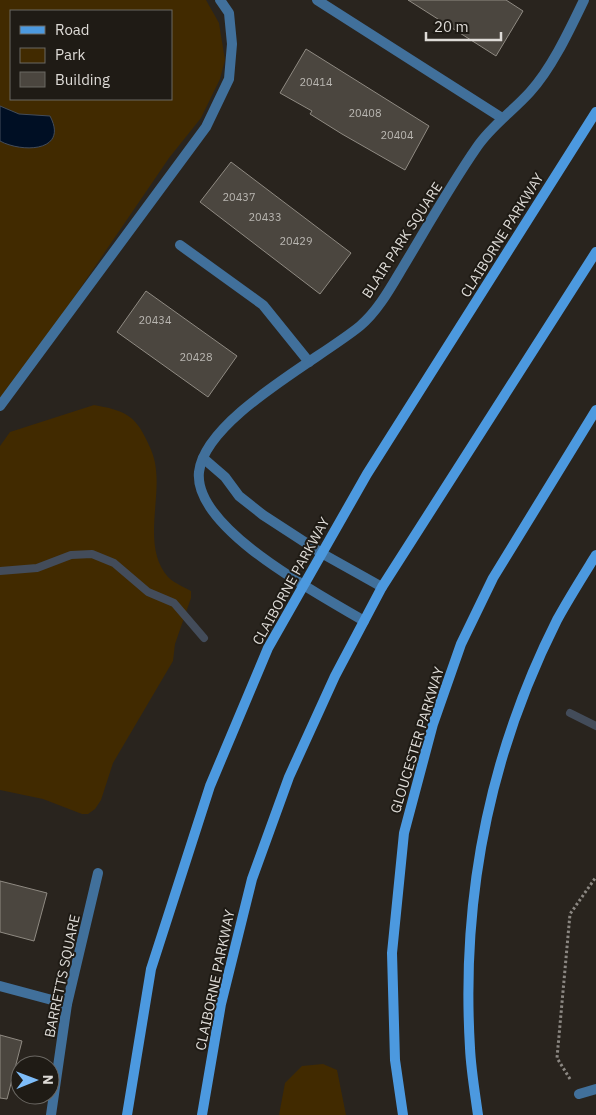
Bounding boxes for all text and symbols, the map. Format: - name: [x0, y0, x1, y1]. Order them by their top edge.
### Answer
- legend: [10, 10, 172, 100]
- scale bar: [426, 10, 501, 42]
- text: 20 m: [434, 17, 469, 36]
- text: Road: [55, 20, 90, 39]
- text: Park: [55, 45, 85, 64]
- text: Building: [55, 70, 110, 89]
- house number: 20414: [300, 75, 333, 89]
- house number: 20408: [349, 106, 382, 120]
- house number: 20404: [381, 128, 414, 142]
- street label: CLAIBORNE PARKWAY: [456, 169, 548, 301]
- street label: BLAIR PARK SQUARE: [358, 179, 446, 301]
- house number: 20437: [223, 190, 256, 204]
- house number: 20433: [249, 210, 282, 224]
- house number: 20429: [280, 234, 313, 248]
- house number: 20434: [139, 313, 172, 327]
- house number: 20428: [180, 350, 213, 364]
- street label: CLAIBORNE PARKWAY: [248, 513, 334, 648]
- street label: GLOUCESTER PARKWAY: [386, 664, 448, 816]
- street label: CLAIBORNE PARKWAY: [191, 907, 239, 1052]
- street label: BARRETTS SQUARE: [40, 913, 84, 1039]
- north arrow: [10, 1055, 60, 1105]
- text: N: [39, 1075, 57, 1085]

